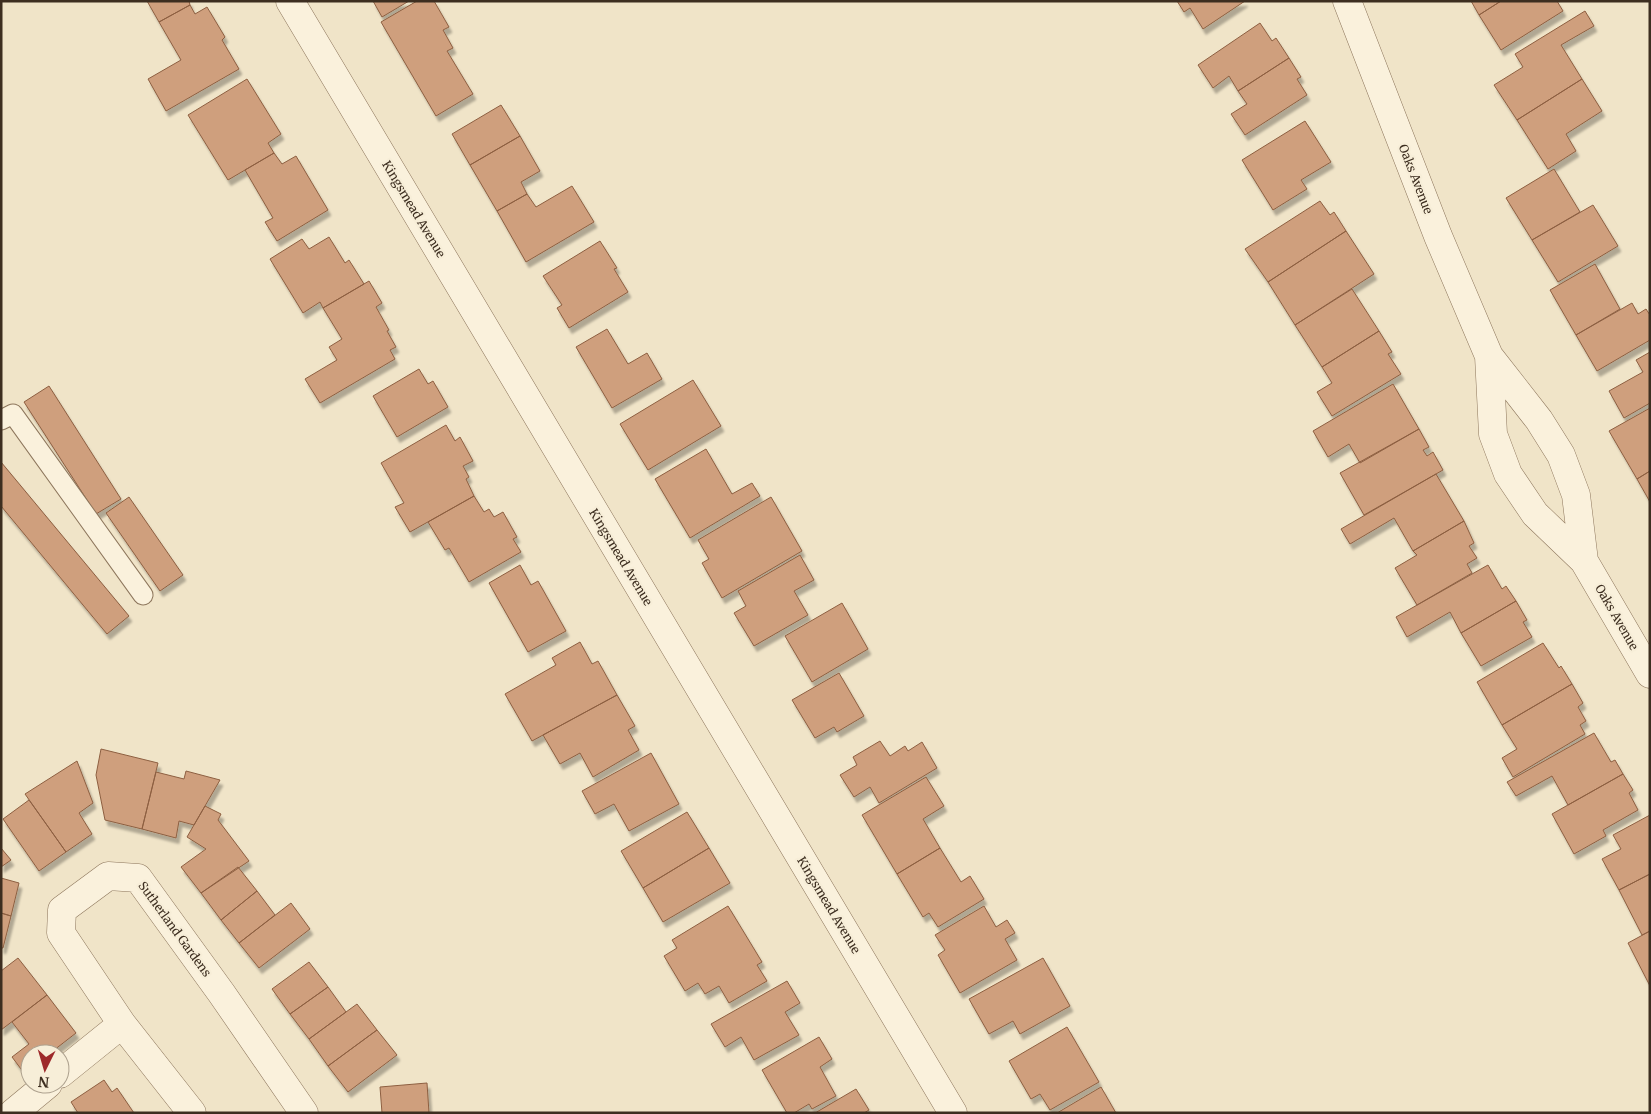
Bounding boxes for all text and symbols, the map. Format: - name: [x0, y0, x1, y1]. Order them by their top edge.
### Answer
- street label: Oaks Avenue: [1396, 142, 1436, 216]
- street label: Kingsmead Avenue: [379, 158, 449, 260]
- street label: Kingsmead Avenue: [586, 506, 656, 608]
- street label: Oaks Avenue: [1592, 581, 1642, 653]
- street label: Kingsmead Avenue: [794, 854, 864, 956]
- street label: Sutherland Gardens: [135, 878, 215, 980]
- north arrow: [20, 1044, 70, 1094]
- text: N: [38, 1073, 50, 1091]

